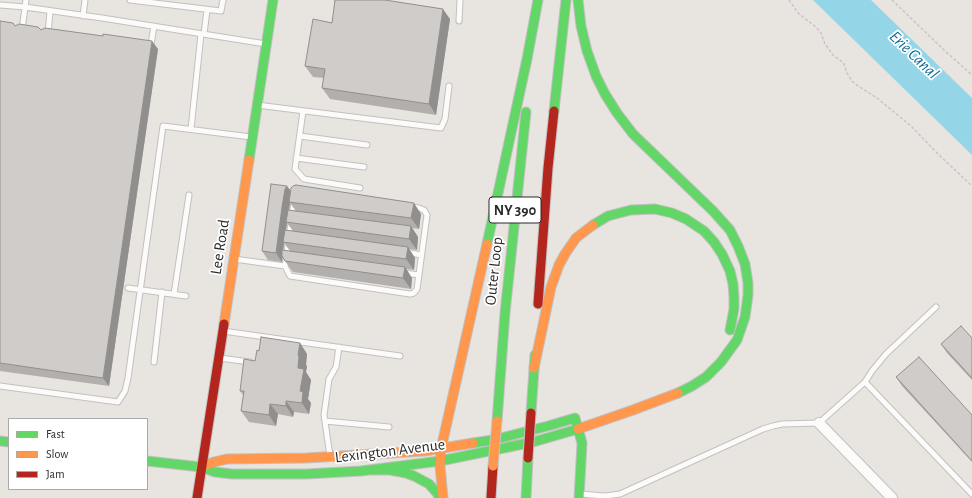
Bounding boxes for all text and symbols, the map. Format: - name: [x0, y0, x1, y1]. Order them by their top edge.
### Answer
- water label: Erie Canal: [885, 26, 943, 84]
- road number: NY 390: [489, 197, 541, 223]
- street label: Lee Road: [206, 218, 234, 276]
- street label: Outer Loop: [481, 236, 507, 306]
- legend: [8, 418, 148, 490]
- text: Fast: [46, 428, 65, 440]
- street label: Lexington Avenue: [334, 435, 446, 467]
- text: Slow: [46, 448, 68, 460]
- text: Jam: [46, 468, 65, 480]

